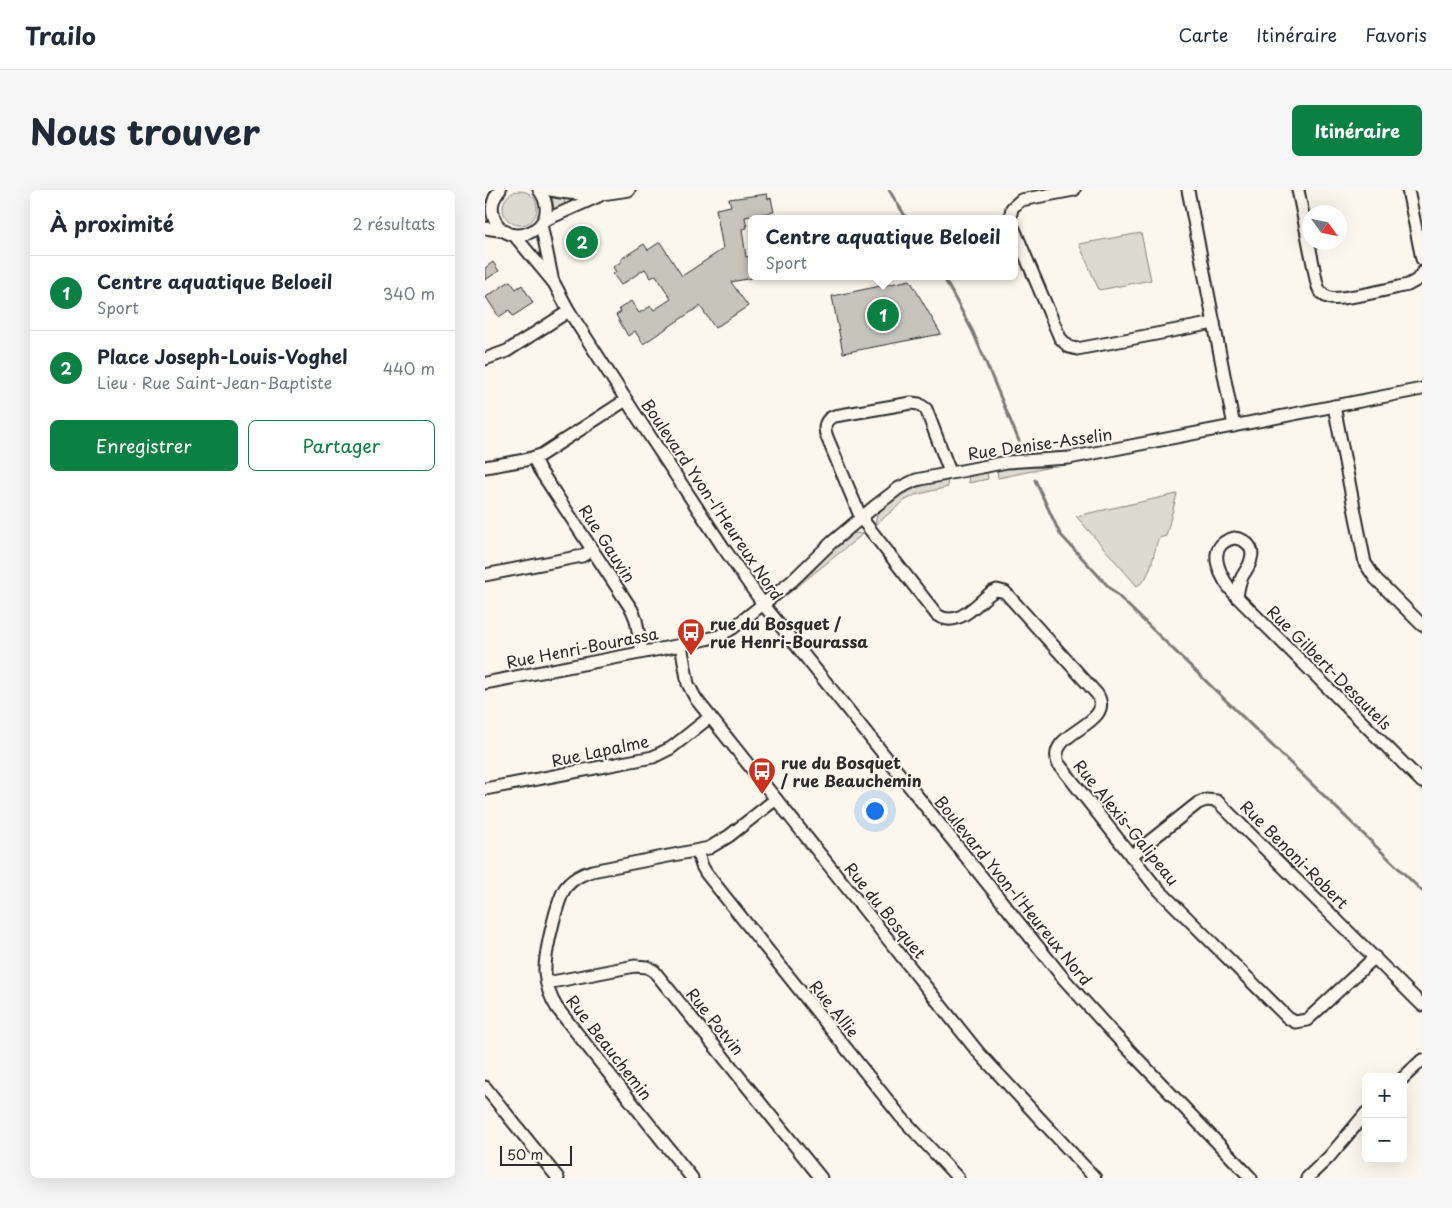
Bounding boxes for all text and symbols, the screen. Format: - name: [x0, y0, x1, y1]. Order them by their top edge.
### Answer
- text: Trailo: [25, 17, 96, 53]
- text: Carte: [1178, 21, 1228, 48]
- text: Itinéraire: [1256, 21, 1337, 48]
- text: Favoris: [1365, 21, 1427, 48]
- text: Nous trouver: [30, 104, 260, 157]
- button: Itinéraire: [1292, 105, 1422, 156]
- north arrow: [1302, 205, 1347, 250]
- text: À proximité: [50, 207, 174, 239]
- text: 2 résultats: [352, 211, 435, 235]
- popup: [748, 215, 1018, 280]
- text: Centre aquatique Beloeil: [765, 222, 1001, 250]
- pin: 2: [566, 223, 598, 261]
- text: Sport: [765, 250, 807, 274]
- text: Centre aquatique Beloeil: [97, 267, 332, 295]
- text: 1: [62, 281, 70, 305]
- text: 340 m: [383, 281, 435, 305]
- text: Sport: [97, 295, 139, 319]
- pin: 1: [867, 296, 899, 334]
- text: Place Joseph-Louis-Voghel: [97, 342, 347, 370]
- text: 2: [60, 356, 72, 380]
- text: 440 m: [383, 356, 435, 380]
- text: Lieu · Rue Saint-Jean-Baptiste: [97, 370, 332, 394]
- street label: Boulevard Yvon-l'Heureux Nord: [636, 394, 790, 604]
- button: Enregistrer: [50, 420, 238, 471]
- button: Partager: [248, 420, 435, 471]
- street label: Rue Denise-Asselin: [966, 421, 1114, 465]
- street label: Rue Gauvin: [574, 499, 642, 587]
- street label: Rue Gilbert-Desautels: [1262, 599, 1398, 735]
- place label: rue du Bosquet / rue Henri-Bourassa: [710, 611, 868, 653]
- bus stop icon: rue du Bosquet / rue Henri-Bourassa: [676, 617, 706, 656]
- street label: Rue Henri-Bourassa: [504, 620, 660, 673]
- street label: Rue Lapalme: [549, 728, 651, 772]
- place label: rue du Bosquet / rue Beauchemin: [780, 750, 922, 792]
- street label: Rue Alexis-Galipeau: [1069, 754, 1185, 890]
- bus stop icon: rue du Bosquet / rue Beauchemin: [747, 756, 777, 795]
- street label: Boulevard Yvon-l'Heureux Nord: [930, 790, 1098, 990]
- street label: Rue Benoni-Robert: [1235, 794, 1355, 914]
- your location: [862, 798, 888, 824]
- street label: Rue du Bosquet: [840, 857, 933, 964]
- street label: Rue Allie: [805, 974, 865, 1042]
- street label: Rue Potvin: [681, 982, 751, 1060]
- street label: Rue Beauchemin: [561, 989, 659, 1105]
- map controls: [1362, 1073, 1407, 1163]
- button: +: [1362, 1073, 1407, 1118]
- button: −: [1362, 1118, 1407, 1163]
- scale bar: [500, 1143, 573, 1166]
- text: 50 m: [507, 1144, 543, 1165]

